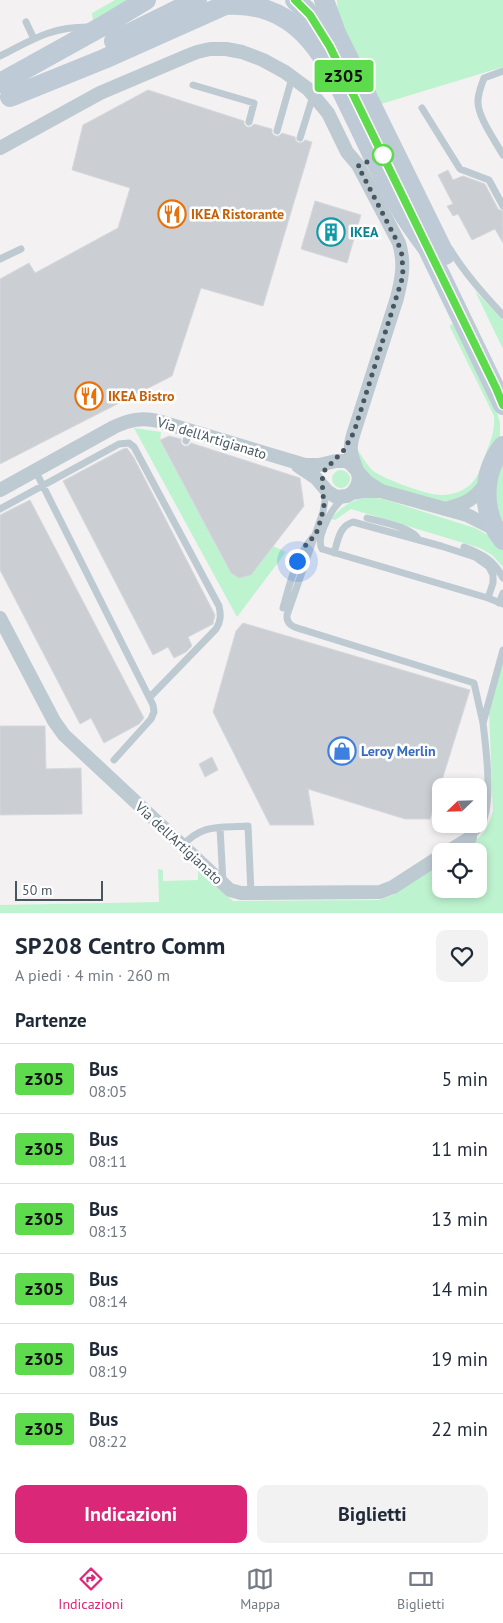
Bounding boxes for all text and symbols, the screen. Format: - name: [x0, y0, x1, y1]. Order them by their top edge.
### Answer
- line badge: z305: [309, 60, 379, 92]
- text: z305: [325, 64, 363, 87]
- unlabelled marker: [372, 144, 394, 166]
- restaurant icon: IKEA Ristorante: [157, 199, 187, 229]
- place label: IKEA Ristorante: [191, 205, 284, 223]
- building icon: IKEA: [316, 217, 346, 247]
- place label: IKEA: [350, 223, 379, 241]
- restaurant icon: IKEA Bistro: [74, 381, 104, 411]
- place label: IKEA Bistro: [108, 387, 175, 405]
- street label: Via dell'Artigianato: [154, 413, 269, 463]
- your location: [285, 549, 310, 574]
- shop icon: Leroy Merlin: [327, 736, 357, 766]
- place label: Leroy Merlin: [361, 742, 436, 760]
- north arrow: [432, 778, 488, 832]
- map controls: [432, 778, 487, 898]
- street label: Via dell'Artigianato: [131, 797, 227, 888]
- button: locate: [432, 843, 487, 898]
- scale bar: [15, 878, 102, 901]
- text: 50 m: [22, 881, 52, 899]
- text: SP208 Centro Comm: [15, 930, 225, 961]
- button: heart: [436, 930, 488, 982]
- text: A piedi · 4 min · 260 m: [15, 965, 170, 985]
- text: Partenze: [15, 1008, 87, 1032]
- text: Bus: [89, 1057, 118, 1081]
- text: z305: [25, 1067, 64, 1090]
- text: 5 min: [442, 1067, 488, 1091]
- text: 08:05: [89, 1081, 127, 1101]
- text: Bus: [89, 1127, 118, 1151]
- text: z305: [25, 1137, 64, 1160]
- text: 11 min: [431, 1137, 488, 1161]
- text: 08:11: [89, 1151, 127, 1171]
- text: Bus: [89, 1197, 118, 1221]
- text: z305: [25, 1207, 64, 1230]
- text: 13 min: [431, 1207, 488, 1231]
- text: 08:13: [89, 1221, 127, 1241]
- text: Bus: [89, 1267, 118, 1291]
- text: z305: [25, 1277, 64, 1300]
- text: 14 min: [431, 1277, 488, 1301]
- text: 08:14: [89, 1291, 127, 1311]
- text: Bus: [89, 1337, 118, 1361]
- text: z305: [25, 1347, 64, 1370]
- text: 19 min: [431, 1347, 488, 1371]
- text: 08:19: [89, 1361, 127, 1381]
- text: Bus: [89, 1407, 118, 1431]
- text: z305: [25, 1417, 64, 1440]
- text: 22 min: [431, 1417, 488, 1441]
- text: 08:22: [89, 1431, 127, 1451]
- button: Indicazioni: [15, 1485, 247, 1543]
- button: Biglietti: [257, 1485, 488, 1543]
- tab: Indicazioni: [58, 1565, 124, 1613]
- tab: Mappa: [240, 1565, 280, 1613]
- tab: Biglietti: [397, 1565, 445, 1613]

